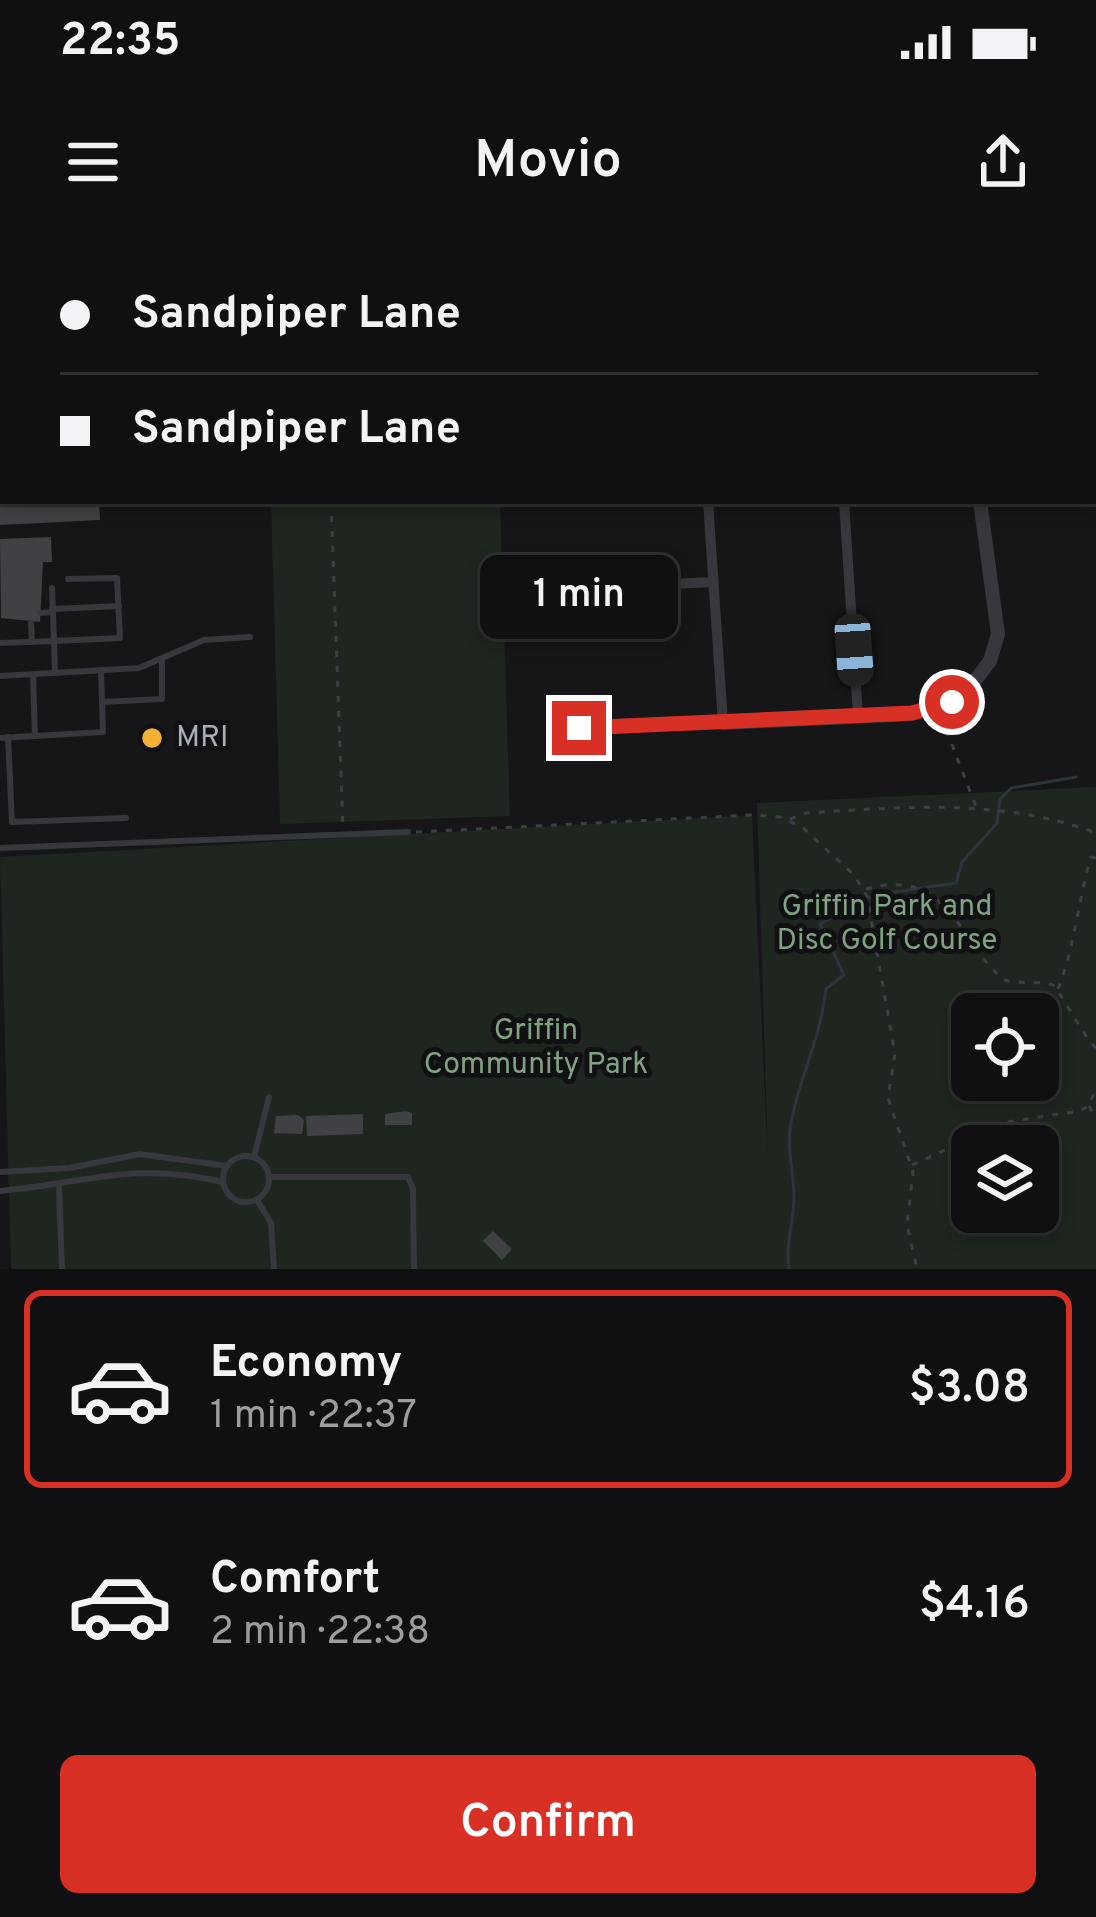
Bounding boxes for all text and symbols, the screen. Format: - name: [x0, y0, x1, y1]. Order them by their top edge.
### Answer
- text: 22:35: [60, 14, 180, 71]
- text: Movio: [474, 128, 622, 197]
- icon: menu: [60, 129, 126, 195]
- icon: share: [970, 129, 1036, 195]
- text: Sandpiper Lane: [132, 287, 461, 344]
- text: Sandpiper Lane: [132, 402, 461, 459]
- callout: 1 min: [480, 554, 678, 638]
- text: 1 min: [533, 572, 625, 621]
- car: [834, 613, 874, 687]
- route start: [925, 675, 979, 729]
- route end: [552, 701, 606, 755]
- place label: MRI: [176, 720, 228, 757]
- marker: MRI: [139, 725, 165, 751]
- park label: Griffin Park and Disc Golf Course: [777, 889, 997, 960]
- map controls: [951, 993, 1059, 1233]
- button: locate: [951, 993, 1059, 1101]
- park label: Griffin Community Park: [424, 1013, 648, 1084]
- button: layers: [951, 1125, 1059, 1233]
- icon: car: [66, 1335, 174, 1443]
- text: Economy: [210, 1336, 402, 1393]
- text: $3.08: [909, 1361, 1030, 1418]
- text: 1 min · 22:37: [210, 1393, 417, 1442]
- icon: car: [66, 1551, 174, 1659]
- text: Comfort: [210, 1552, 380, 1609]
- text: $4.16: [919, 1577, 1030, 1634]
- text: 2 min · 22:38: [210, 1609, 430, 1658]
- button: Confirm: [60, 1755, 1036, 1893]

